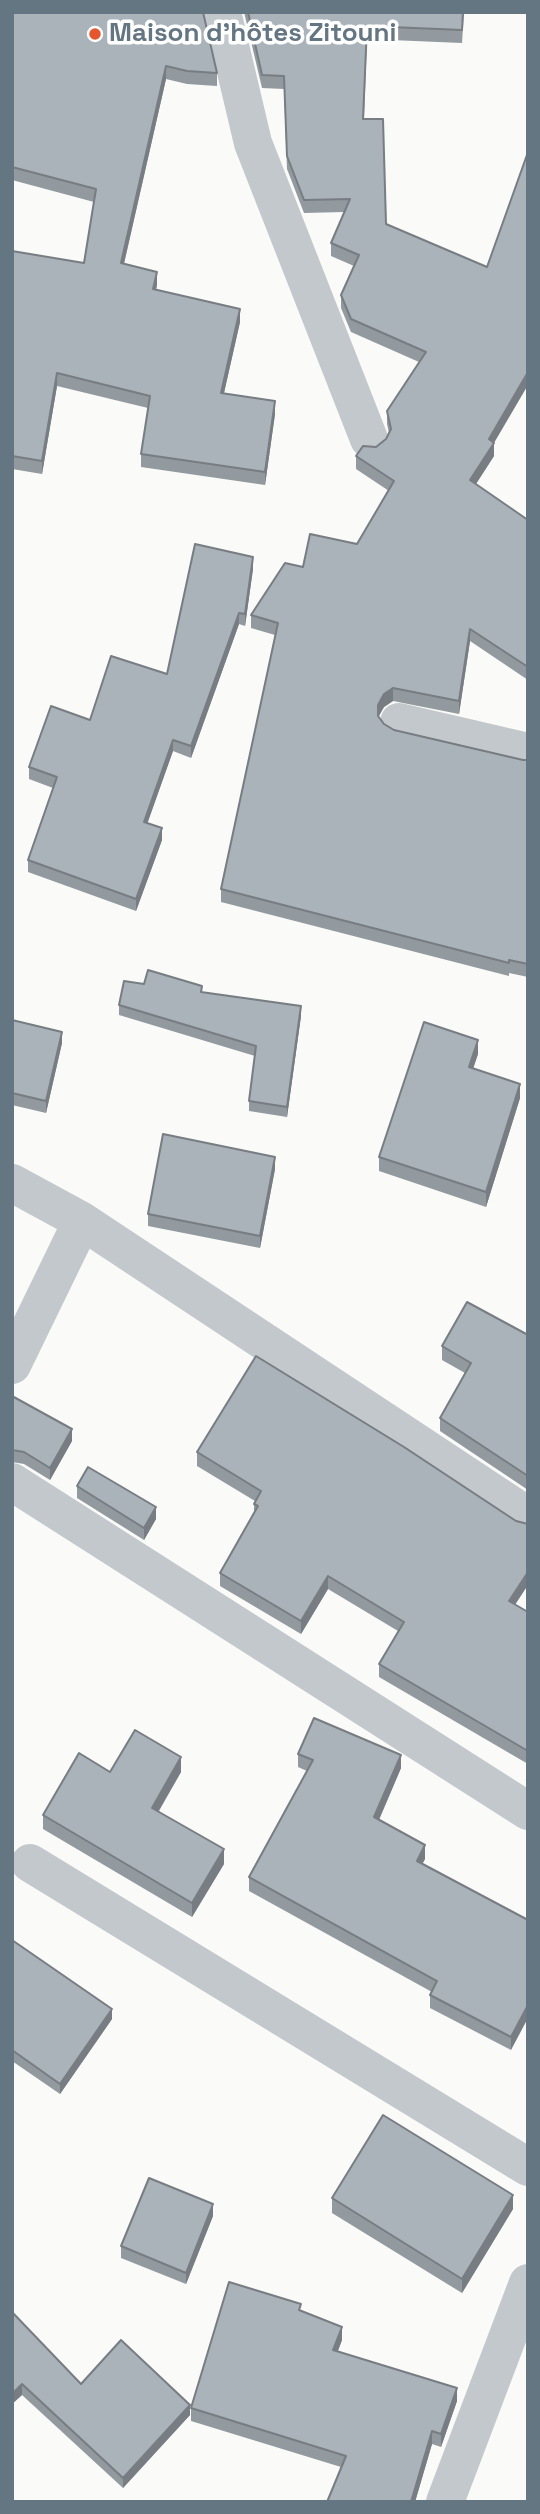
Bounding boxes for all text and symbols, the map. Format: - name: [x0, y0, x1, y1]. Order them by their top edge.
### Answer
- place label: Maison d'hôtes Zitouni: [109, 18, 397, 50]
- marker: Maison d'hôtes Zitouni: [87, 26, 103, 42]

